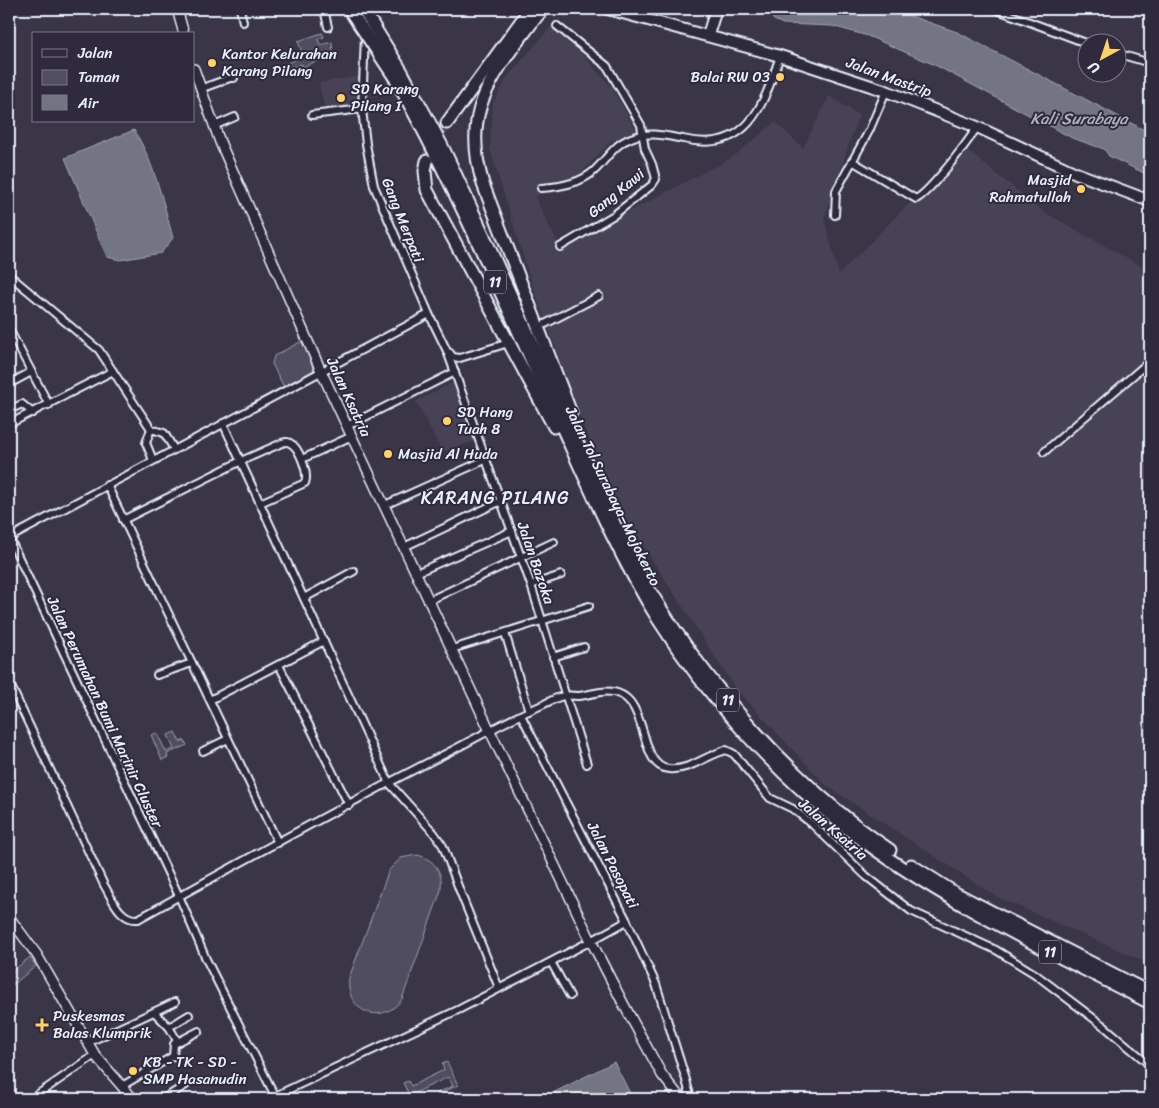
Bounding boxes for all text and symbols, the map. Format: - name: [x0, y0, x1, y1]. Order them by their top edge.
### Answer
- legend: [32, 32, 195, 122]
- north arrow: [1076, 32, 1126, 82]
- text: Jalan: [77, 40, 112, 66]
- place label: Kantor Kelurahan Karang Pilang: [222, 41, 337, 84]
- street label: Jalan Mastrip: [841, 49, 936, 105]
- text: U: [1082, 55, 1106, 80]
- marker: Kantor Kelurahan Karang Pilang: [206, 57, 218, 69]
- text: Taman: [78, 64, 120, 90]
- place label: Balai RW 03: [690, 64, 770, 90]
- marker: Balai RW 03: [774, 71, 786, 83]
- place label: SD Karang Pilang I: [351, 76, 419, 119]
- text: Air: [77, 90, 99, 116]
- marker: SD Karang Pilang I: [335, 92, 347, 104]
- water label: Kali Surabaya: [1030, 104, 1129, 133]
- street label: Gang Kawi: [582, 161, 651, 224]
- place label: Masjid Rahmatullah: [989, 167, 1072, 210]
- street label: Gang Merpati: [374, 174, 432, 267]
- marker: Masjid Rahmatullah: [1075, 183, 1087, 195]
- road number: 11: [484, 270, 506, 294]
- street label: Jalan Ksatria: [319, 352, 379, 442]
- place label: SD Hang Tuah 8: [457, 399, 514, 442]
- street label: Jalan Tol Surabaya–Mojokerto: [558, 401, 668, 591]
- marker: SD Hang Tuah 8: [441, 415, 453, 427]
- place label: Masjid Al Huda: [398, 441, 498, 467]
- marker: Masjid Al Huda: [382, 448, 394, 460]
- district label: KARANG PILANG: [421, 482, 569, 514]
- street label: Jalan Bazoka: [509, 517, 562, 608]
- street label: Jalan Perumahan Bumi Marinir Cluster: [39, 591, 171, 833]
- road number: 11: [717, 688, 739, 712]
- street label: Jalan Ksatria: [791, 790, 874, 867]
- street label: Jalan Pasopati: [579, 816, 646, 914]
- road number: 11: [1039, 940, 1061, 964]
- place label: Puskesmas Balas Klumprik: [53, 1003, 153, 1046]
- marker: Puskesmas Balas Klumprik: [35, 1018, 49, 1032]
- place label: KB - TK - SD - SMP Hasanudin: [143, 1049, 247, 1092]
- marker: KB - TK - SD - SMP Hasanudin: [127, 1065, 139, 1077]

